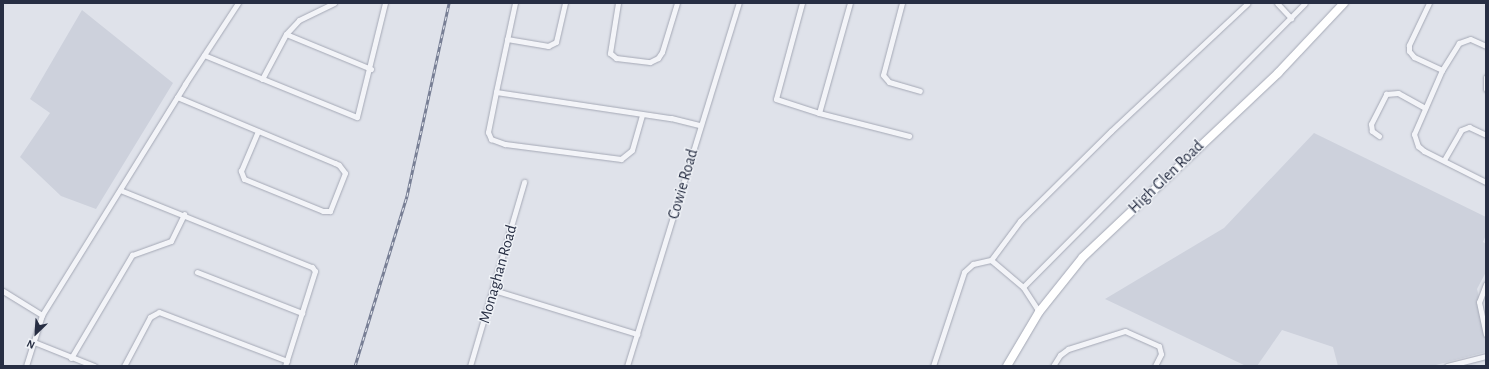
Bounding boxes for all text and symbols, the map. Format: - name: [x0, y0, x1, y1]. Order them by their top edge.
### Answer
- street label: High Glen Road: [1124, 136, 1208, 218]
- street label: Cowie Road: [664, 147, 702, 221]
- street label: Monaghan Road: [475, 222, 521, 326]
- north arrow: [16, 313, 56, 353]
- text: N: [25, 338, 37, 351]

